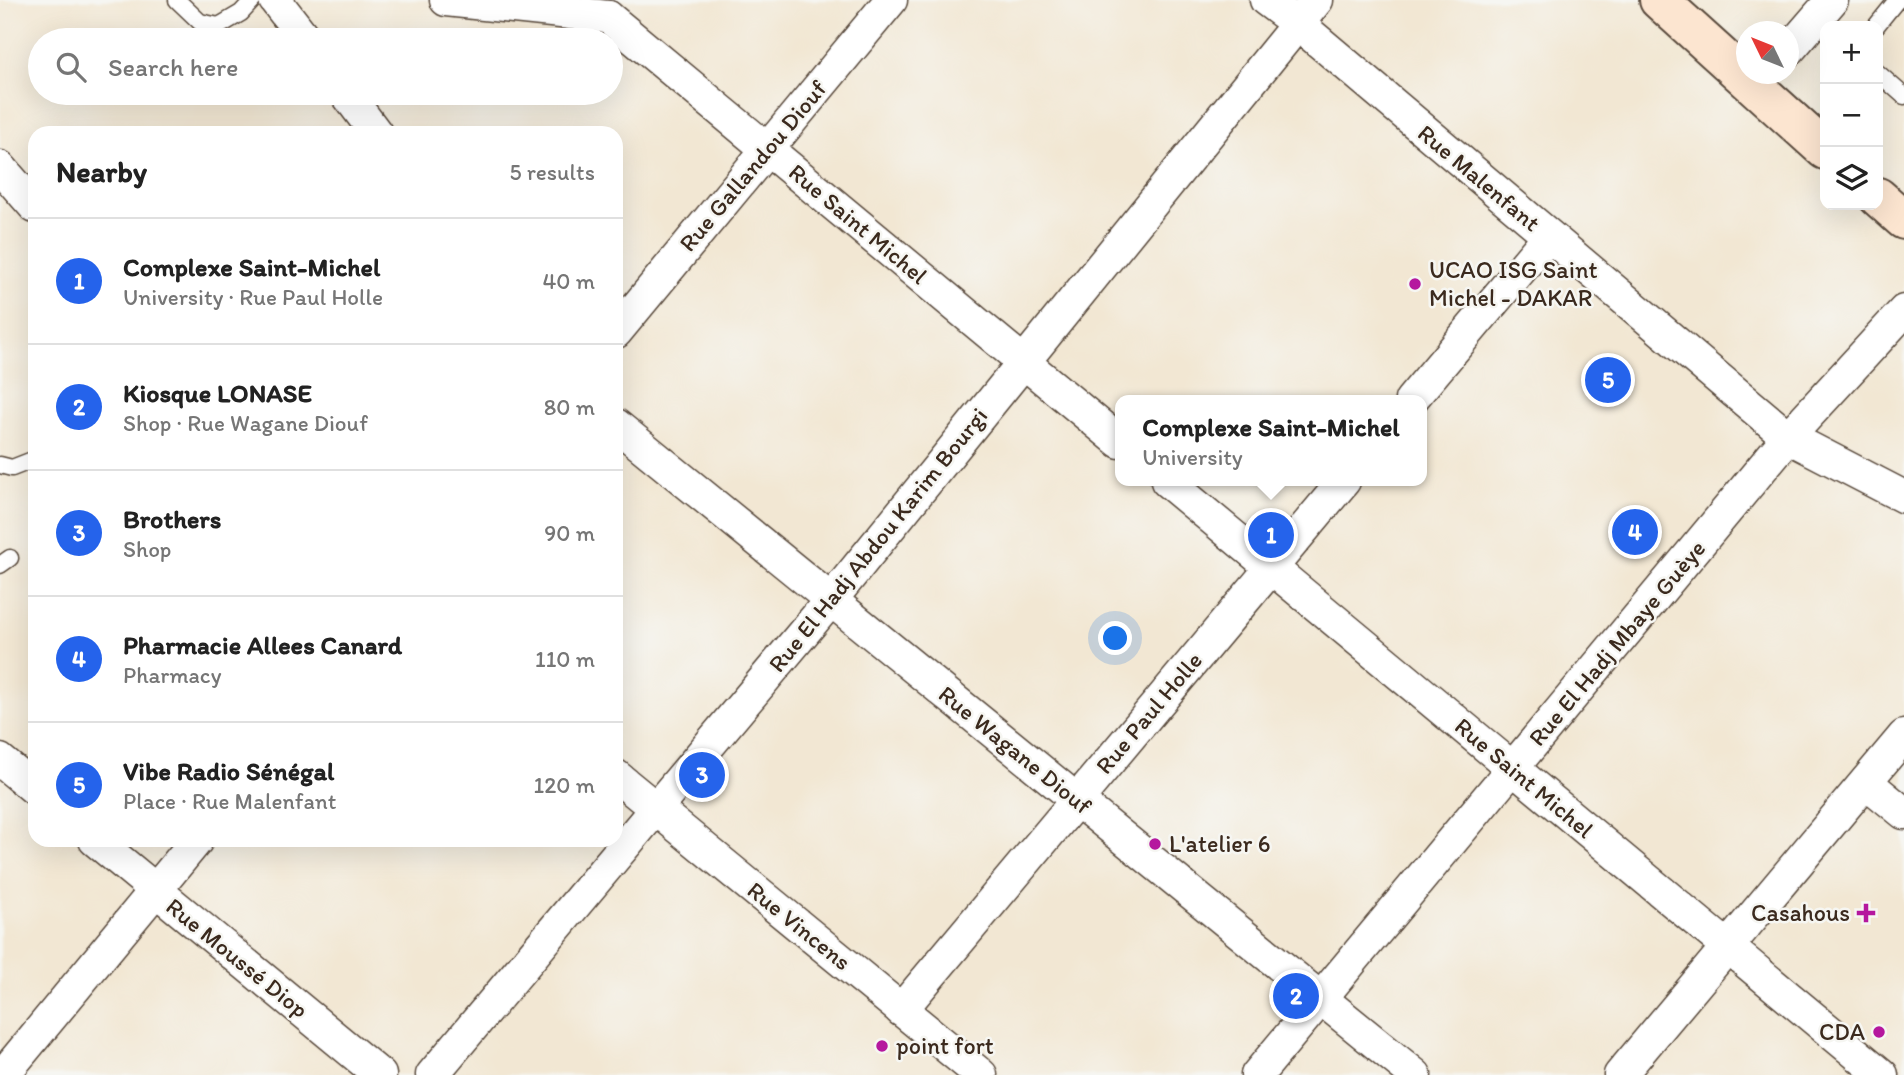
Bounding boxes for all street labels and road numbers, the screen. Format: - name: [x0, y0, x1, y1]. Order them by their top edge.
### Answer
- street label: Rue Gallandou Diouf: [673, 74, 833, 257]
- street label: Rue Malenfant: [1412, 118, 1546, 237]
- street label: Rue Saint Michel: [783, 157, 934, 290]
- street label: Rue El Hadj Abdou Karim Bourgi: [762, 402, 993, 678]
- street label: Rue El Hadj Mbaye Guèye: [1522, 534, 1711, 752]
- street label: Rue Paul Holle: [1089, 646, 1208, 780]
- street label: Rue Wagane Diouf: [933, 679, 1098, 821]
- street label: Rue Saint Michel: [1449, 711, 1600, 844]
- street label: Rue Vincens: [742, 875, 857, 976]
- street label: Rue Moussé Diop: [160, 891, 314, 1024]

